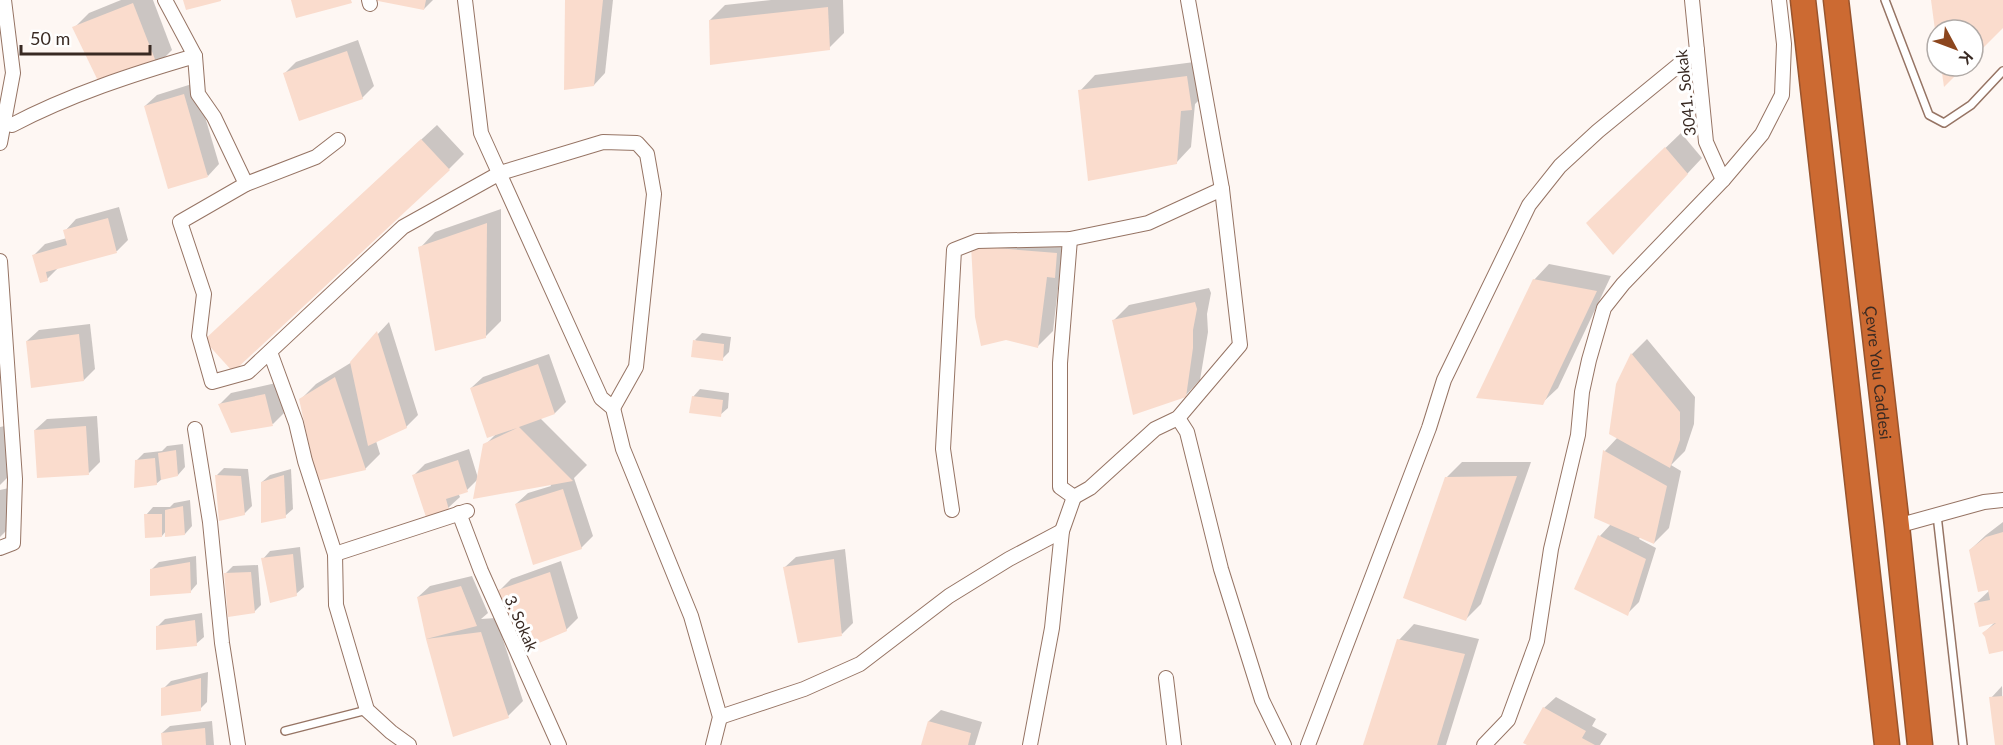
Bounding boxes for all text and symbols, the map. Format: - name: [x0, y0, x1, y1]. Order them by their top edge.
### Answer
- scale bar: [21, 18, 150, 56]
- north arrow: [1925, 18, 1985, 78]
- text: 50 m: [30, 27, 70, 49]
- street label: 3041. Sokak: [1671, 48, 1699, 137]
- text: K: [1955, 48, 1977, 69]
- street label: Çevre Yolu Caddesi: [1862, 305, 1896, 440]
- street label: 3. Sokak: [501, 592, 543, 655]

